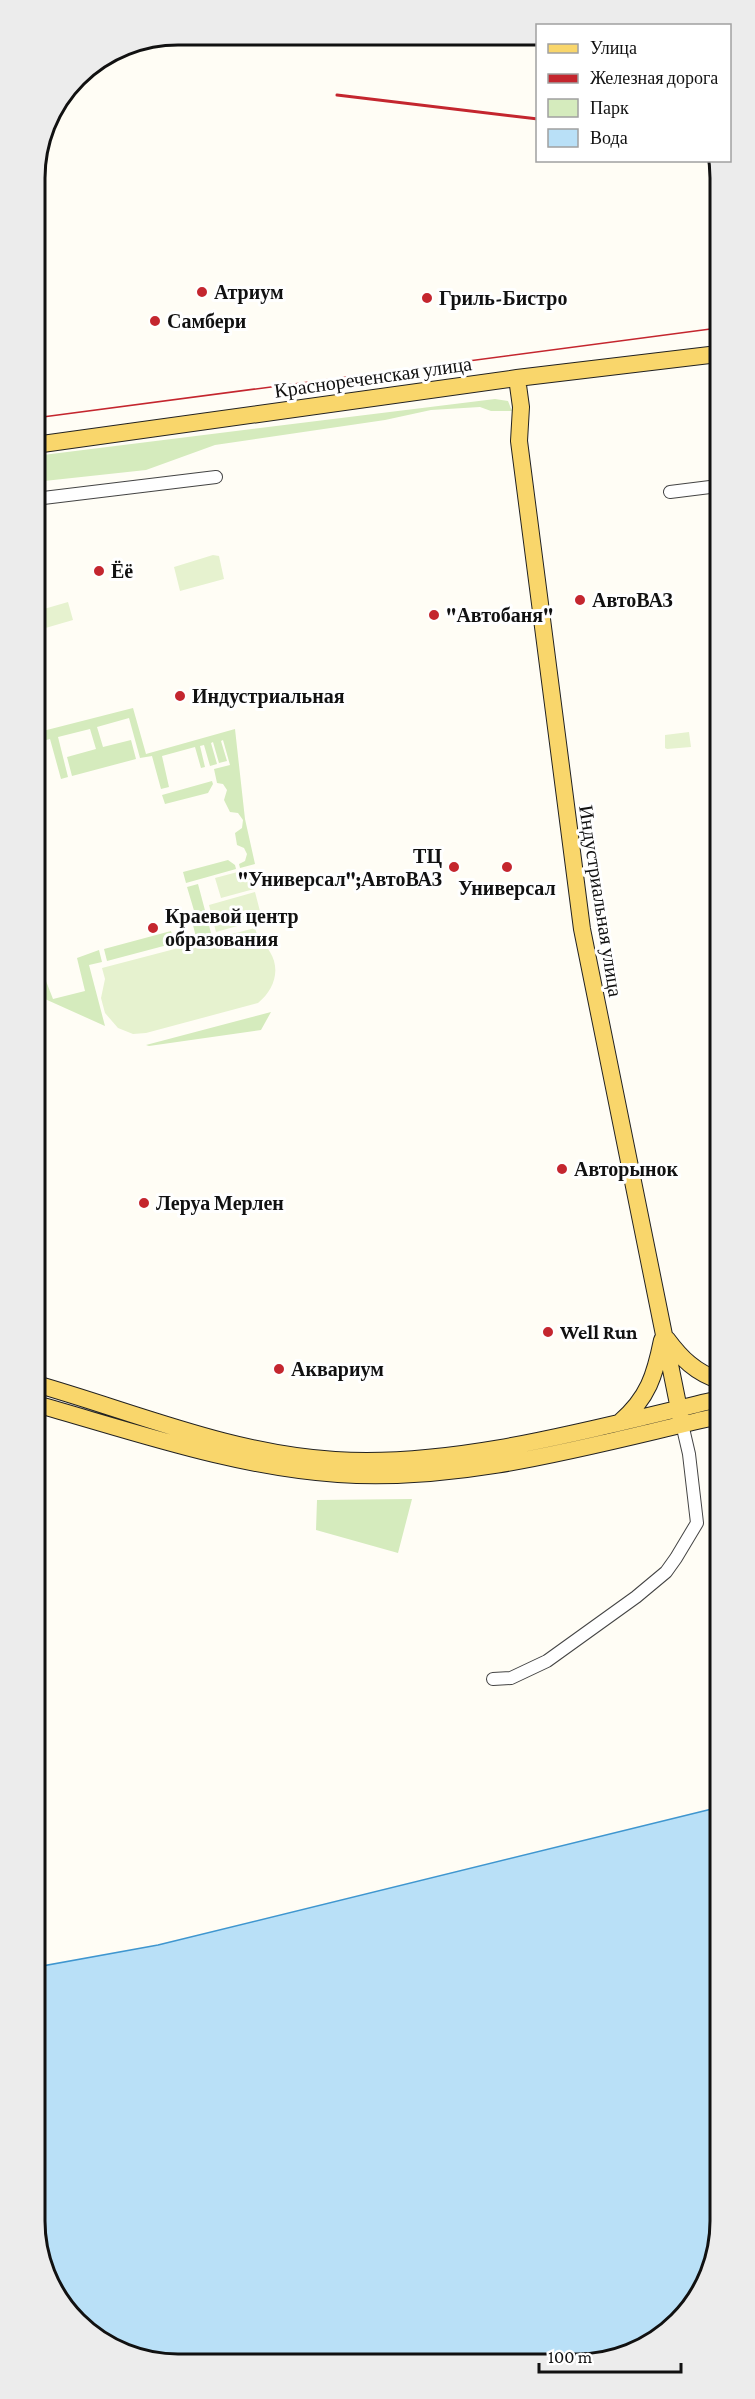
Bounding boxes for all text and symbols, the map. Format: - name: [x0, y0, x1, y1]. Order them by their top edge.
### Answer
- legend: [536, 24, 731, 162]
- text: Улица: [590, 38, 637, 58]
- text: Железная дорога: [590, 68, 718, 88]
- text: Парк: [590, 98, 629, 118]
- text: Вода: [590, 128, 628, 148]
- place label: Атриум: [214, 281, 284, 304]
- marker: Атриум: [195, 285, 209, 299]
- place label: Гриль-Бистро: [439, 287, 567, 310]
- marker: Гриль-Бистро: [420, 291, 434, 305]
- place label: Самбери: [167, 310, 246, 333]
- marker: Самбери: [148, 314, 162, 328]
- street label: Краснореченская улица: [273, 352, 473, 403]
- place label: Ёё: [111, 560, 133, 582]
- marker: Ёё: [92, 564, 106, 578]
- place label: АвтоВАЗ: [592, 589, 673, 611]
- marker: АвтоВАЗ: [573, 593, 587, 607]
- place label: "Автобаня": [446, 604, 553, 626]
- marker: "Автобаня": [427, 608, 441, 622]
- place label: Индустриальная: [192, 685, 345, 708]
- marker: Индустриальная: [173, 689, 187, 703]
- street label: Индустриальная улица: [574, 803, 627, 999]
- place label: ТЦ "Универсал";АвтоВАЗ: [238, 845, 442, 891]
- marker: ТЦ "Универсал";АвтоВАЗ: [447, 860, 461, 874]
- marker: Универсал: [500, 860, 514, 874]
- place label: Универсал: [458, 877, 556, 900]
- place label: Краевой центр образования: [165, 905, 299, 951]
- marker: Краевой центр образования: [146, 921, 160, 935]
- place label: Авторынок: [574, 1158, 679, 1181]
- marker: Авторынок: [555, 1162, 569, 1176]
- place label: Леруа Мерлен: [156, 1192, 284, 1215]
- marker: Леруа Мерлен: [137, 1196, 151, 1210]
- place label: Well Run: [559, 1321, 638, 1343]
- marker: Well Run: [541, 1325, 555, 1339]
- place label: Аквариум: [291, 1358, 384, 1381]
- marker: Аквариум: [272, 1362, 286, 1376]
- scale bar: [539, 2336, 682, 2374]
- text: 100 m: [548, 2347, 593, 2367]

